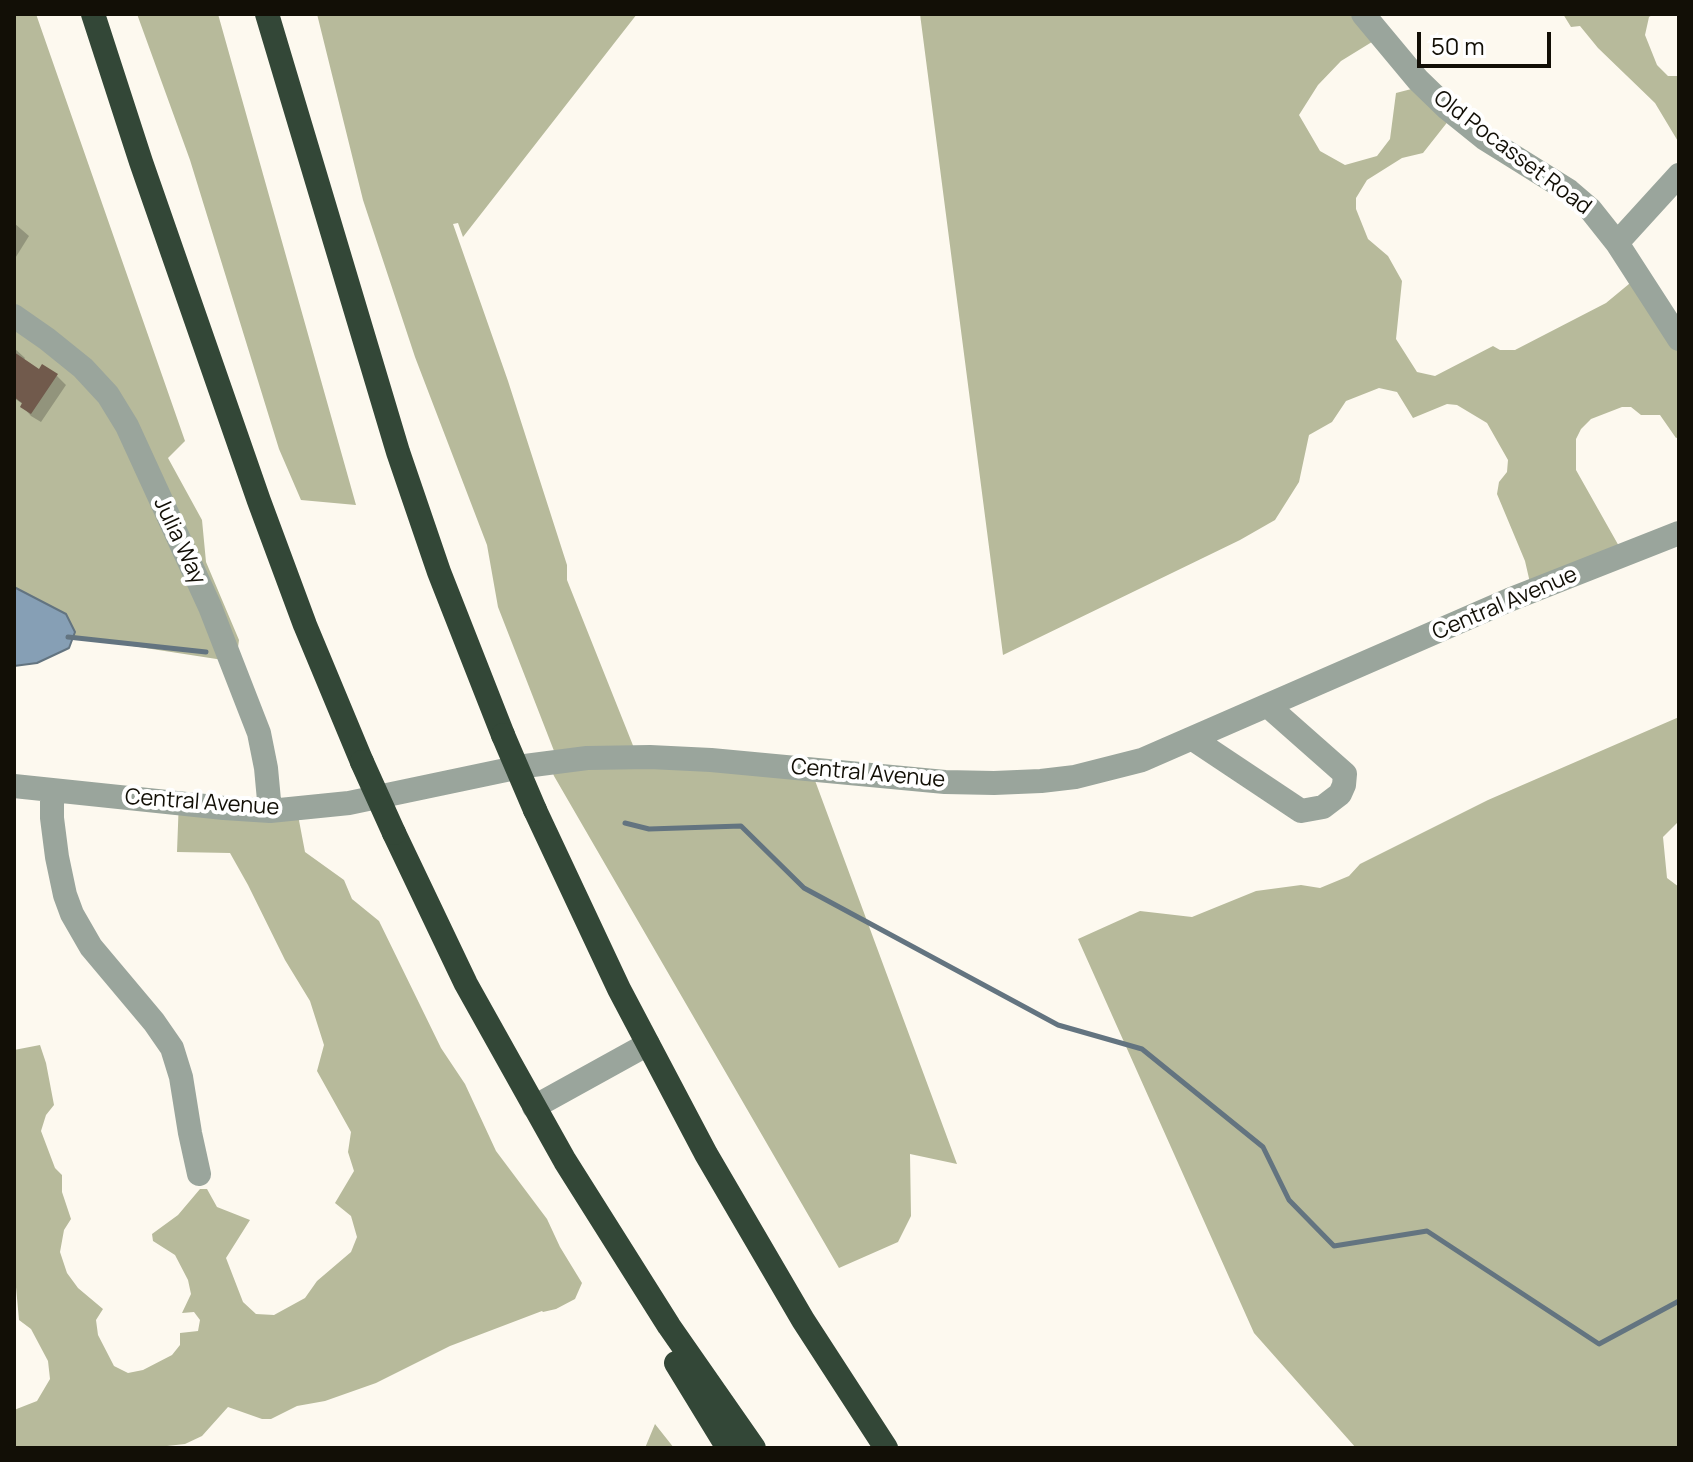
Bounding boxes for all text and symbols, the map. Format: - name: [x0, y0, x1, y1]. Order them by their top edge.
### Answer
- scale bar: [1421, 16, 1555, 66]
- text: 50 m: [1431, 29, 1485, 62]
- street label: Old Pocasset Road: [1428, 85, 1596, 221]
- street label: Julia Way: [147, 493, 211, 589]
- street label: Central Avenue: [1429, 562, 1581, 646]
- street label: Central Avenue: [790, 754, 946, 794]
- street label: Central Avenue: [124, 784, 280, 822]

